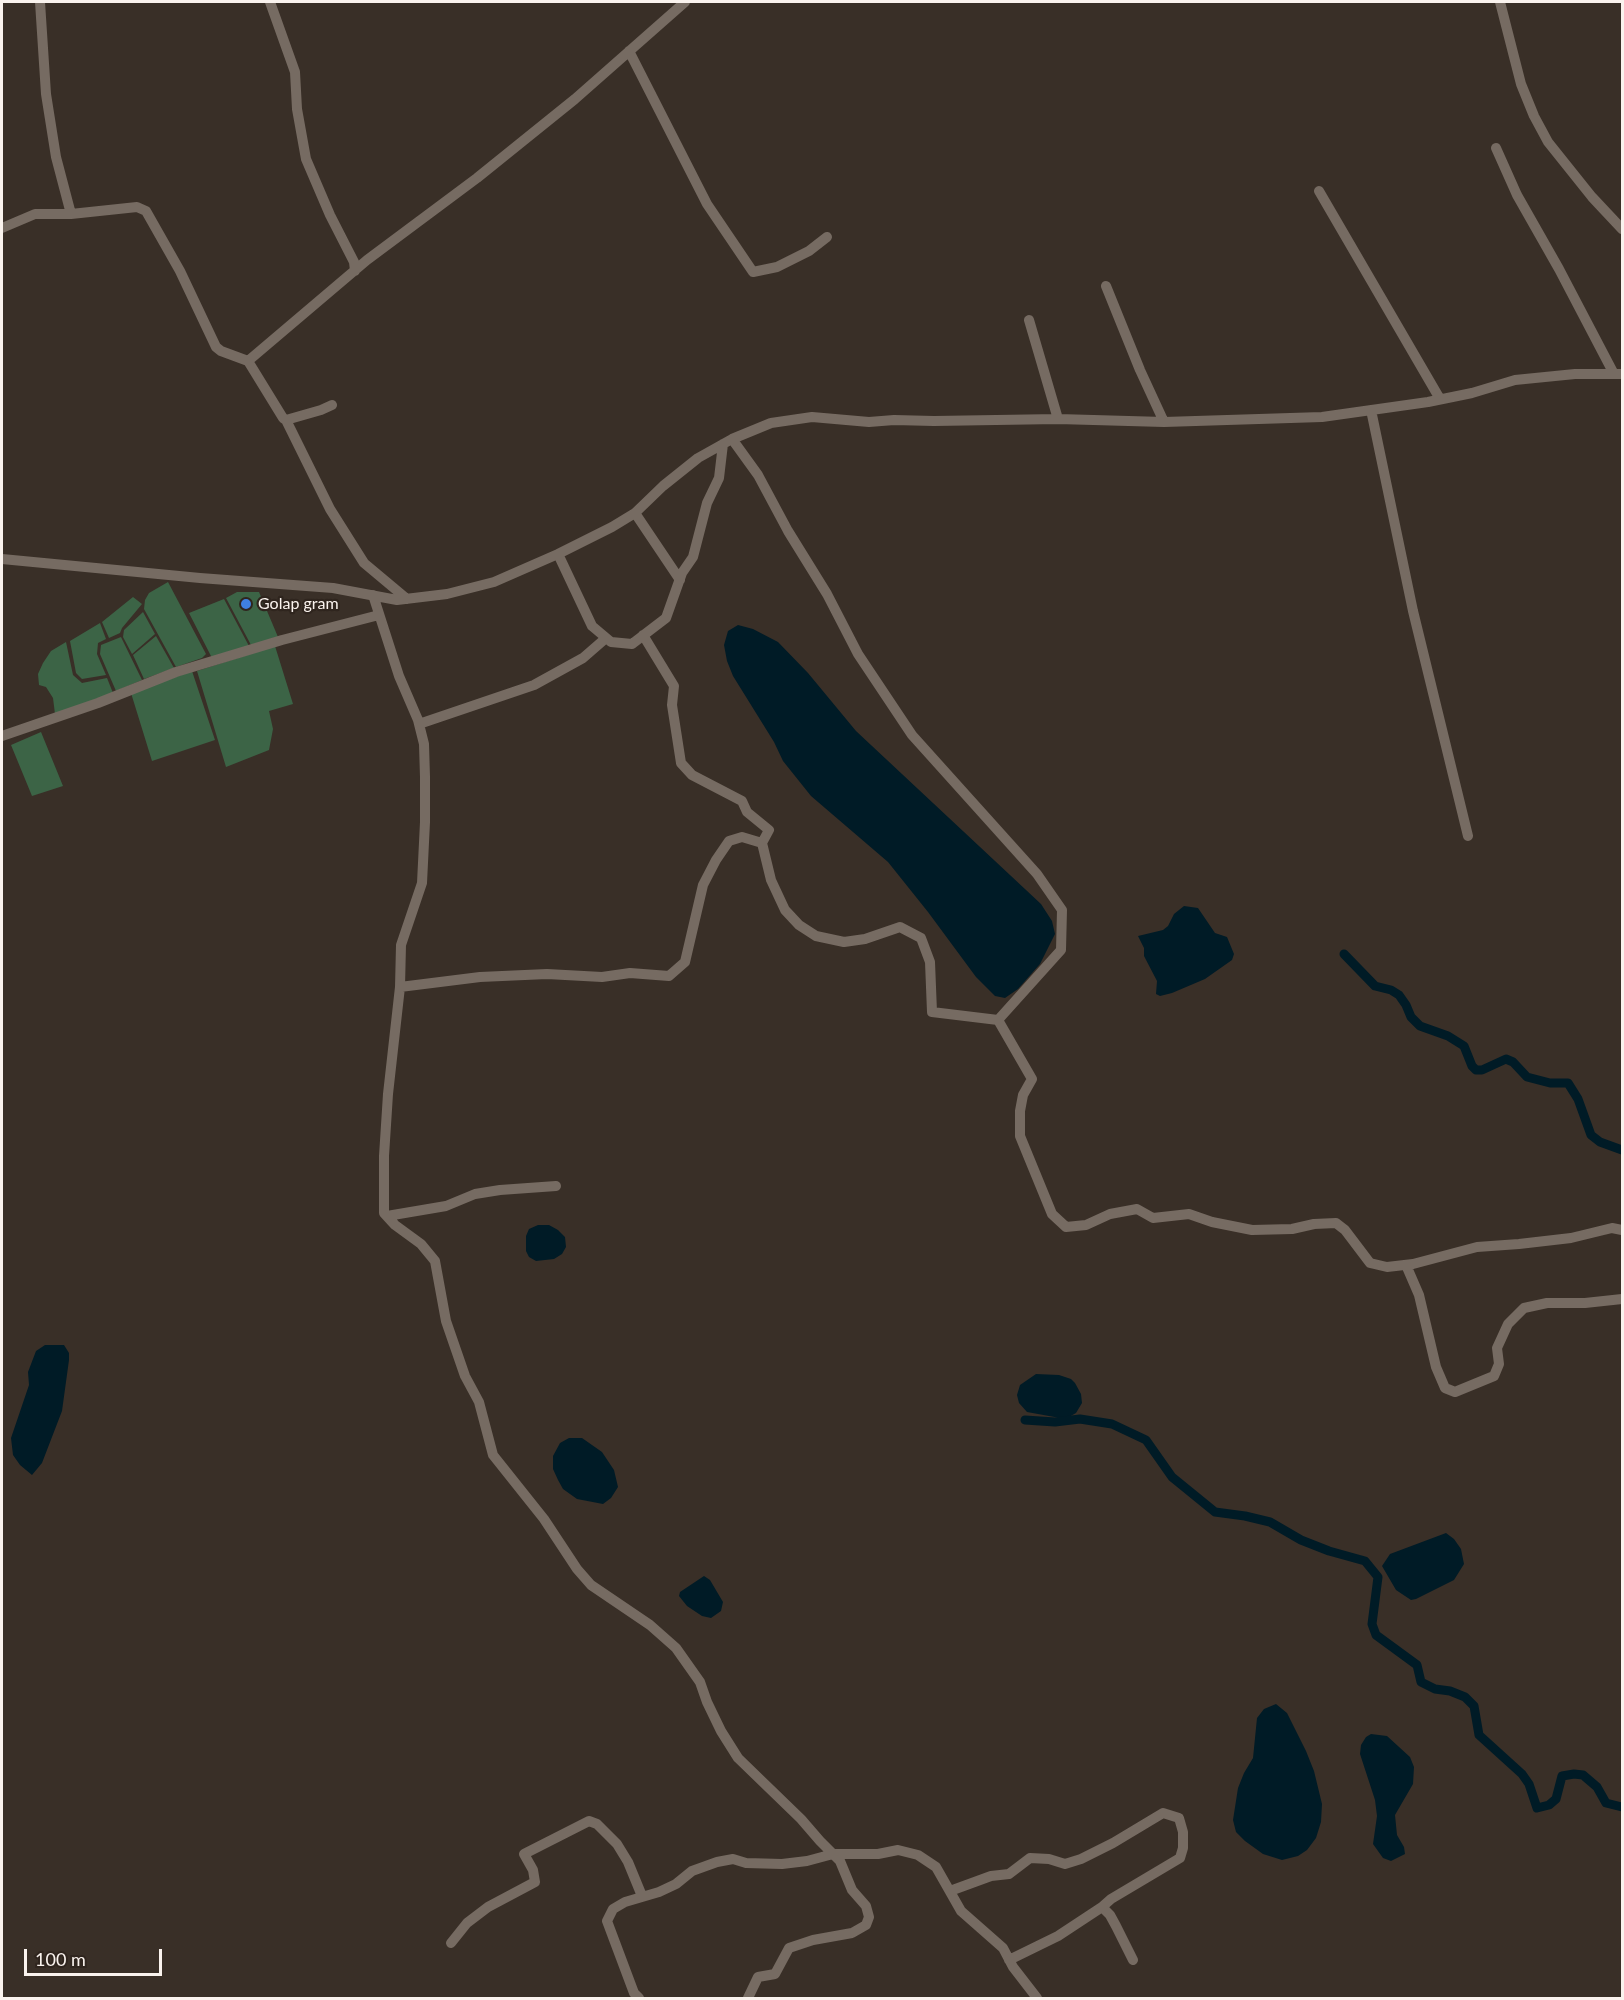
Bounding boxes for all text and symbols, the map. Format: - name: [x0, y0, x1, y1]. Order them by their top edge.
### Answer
- place label: Golap gram: [258, 594, 339, 614]
- marker: Golap gram: [239, 597, 253, 611]
- scale bar: [27, 1937, 165, 1975]
- text: 100 m: [35, 1948, 86, 1970]

